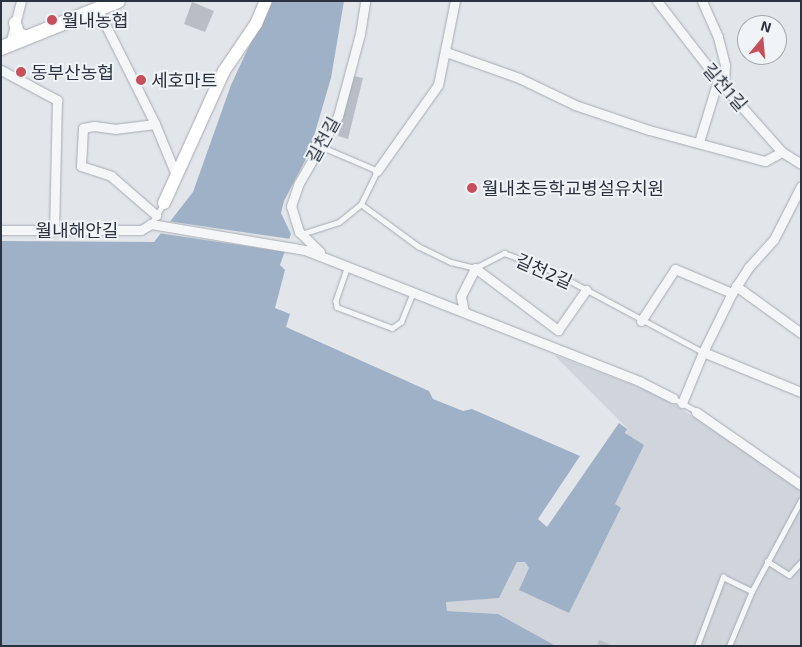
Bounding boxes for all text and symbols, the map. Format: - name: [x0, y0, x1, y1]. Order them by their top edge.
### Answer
- place label: 월내농협: [62, 9, 128, 31]
- marker: 월내농협: [46, 14, 58, 26]
- north arrow: [737, 15, 787, 65]
- text: N: [759, 17, 774, 36]
- street label: 길천1길: [698, 58, 752, 116]
- place label: 동부산농협: [31, 61, 114, 83]
- marker: 동부산농협: [15, 66, 27, 78]
- place label: 세호마트: [151, 69, 217, 91]
- marker: 세호마트: [135, 74, 147, 86]
- street label: 길천길: [302, 113, 344, 167]
- place label: 월내초등학교병설유치원: [482, 177, 664, 199]
- marker: 월내초등학교병설유치원: [466, 182, 478, 194]
- street label: 월내해안길: [36, 219, 118, 241]
- street label: 길천2길: [512, 249, 576, 293]

